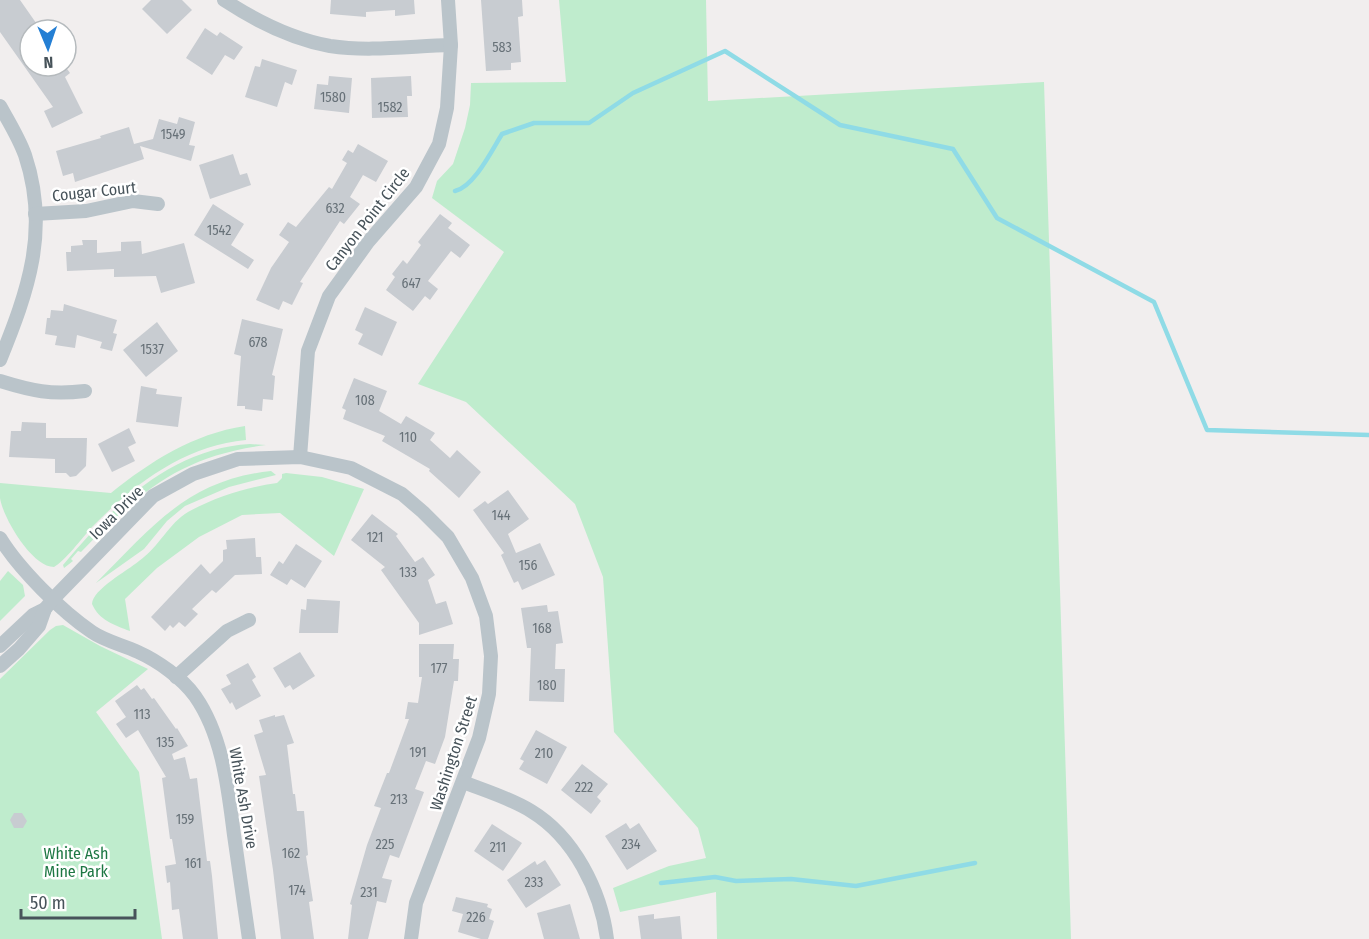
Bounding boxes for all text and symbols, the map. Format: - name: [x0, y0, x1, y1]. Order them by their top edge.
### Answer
- north arrow: [18, 18, 78, 78]
- house number: 583: [492, 39, 512, 56]
- text: N: [43, 53, 54, 72]
- house number: 1580: [320, 89, 346, 106]
- house number: 1582: [378, 99, 402, 116]
- house number: 1549: [160, 126, 186, 143]
- street label: Canyon Point Circle: [321, 164, 414, 275]
- street label: Cougar Court: [51, 178, 138, 205]
- house number: 632: [325, 200, 345, 217]
- house number: 1542: [207, 222, 231, 239]
- house number: 647: [401, 275, 421, 292]
- house number: 678: [248, 334, 268, 351]
- house number: 1537: [140, 341, 164, 358]
- house number: 108: [355, 392, 375, 409]
- house number: 110: [399, 429, 417, 446]
- street label: Iowa Drive: [85, 481, 147, 543]
- house number: 144: [491, 507, 511, 524]
- house number: 121: [367, 529, 383, 546]
- house number: 156: [519, 557, 537, 574]
- house number: 133: [399, 564, 417, 581]
- house number: 168: [532, 620, 552, 637]
- house number: 177: [431, 660, 448, 677]
- house number: 180: [537, 677, 557, 694]
- street label: Washington Street: [426, 693, 481, 813]
- house number: 113: [133, 706, 151, 723]
- house number: 135: [156, 734, 174, 751]
- house number: 191: [409, 744, 427, 761]
- house number: 210: [535, 745, 553, 762]
- street label: White Ash Drive: [225, 746, 262, 850]
- house number: 222: [575, 779, 593, 796]
- house number: 213: [390, 791, 408, 808]
- house number: 159: [176, 811, 194, 828]
- house number: 225: [376, 836, 394, 853]
- house number: 234: [621, 836, 641, 853]
- house number: 211: [490, 839, 506, 856]
- park label: White Ash Mine Park: [44, 844, 109, 881]
- house number: 162: [282, 845, 300, 862]
- house number: 161: [184, 855, 202, 872]
- house number: 233: [525, 874, 543, 891]
- scale bar: [21, 882, 135, 920]
- house number: 174: [288, 882, 306, 899]
- house number: 231: [360, 884, 378, 901]
- text: 50 m: [30, 892, 66, 914]
- house number: 226: [466, 909, 486, 926]

